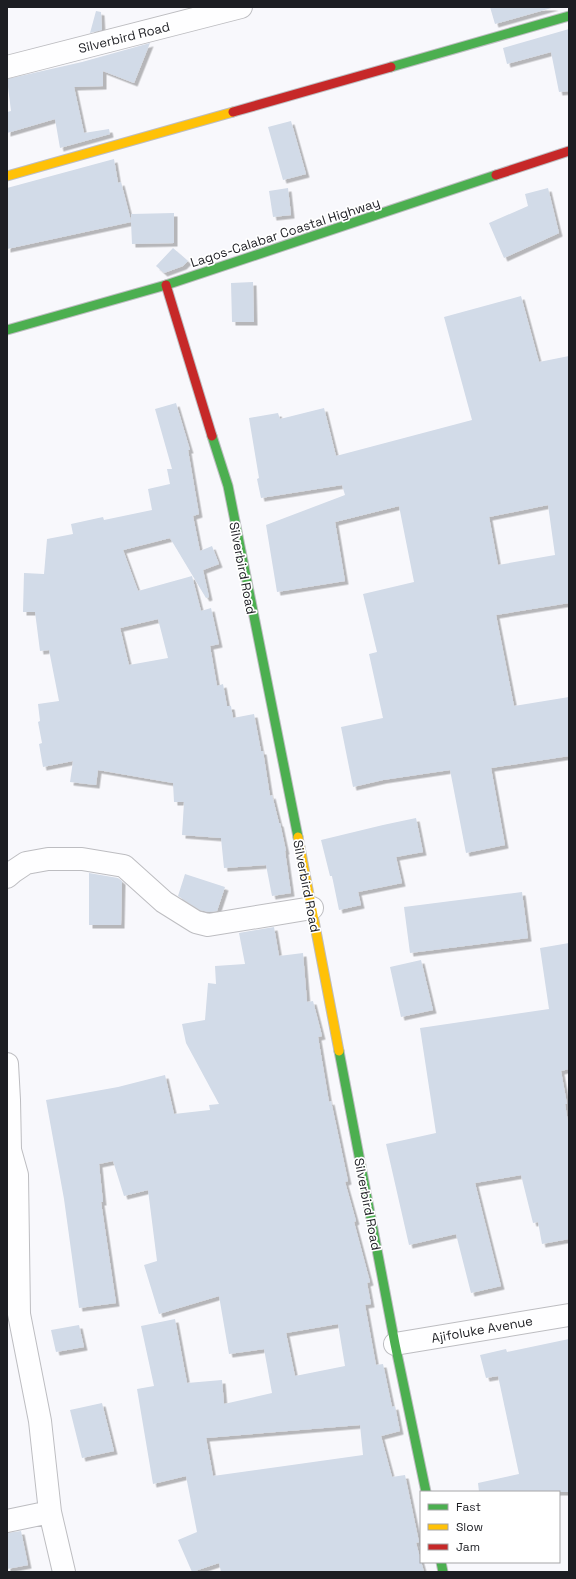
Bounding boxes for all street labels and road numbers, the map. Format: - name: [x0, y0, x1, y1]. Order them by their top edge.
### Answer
- street label: Silverbird Road: [77, 18, 172, 57]
- street label: Lagos-Calabar Coastal Highway: [188, 194, 382, 271]
- street label: Silverbird Road: [225, 521, 260, 616]
- street label: Silverbird Road: [289, 839, 324, 934]
- street label: Silverbird Road: [350, 1157, 385, 1252]
- street label: Ajifoluke Avenue: [430, 1312, 534, 1347]

